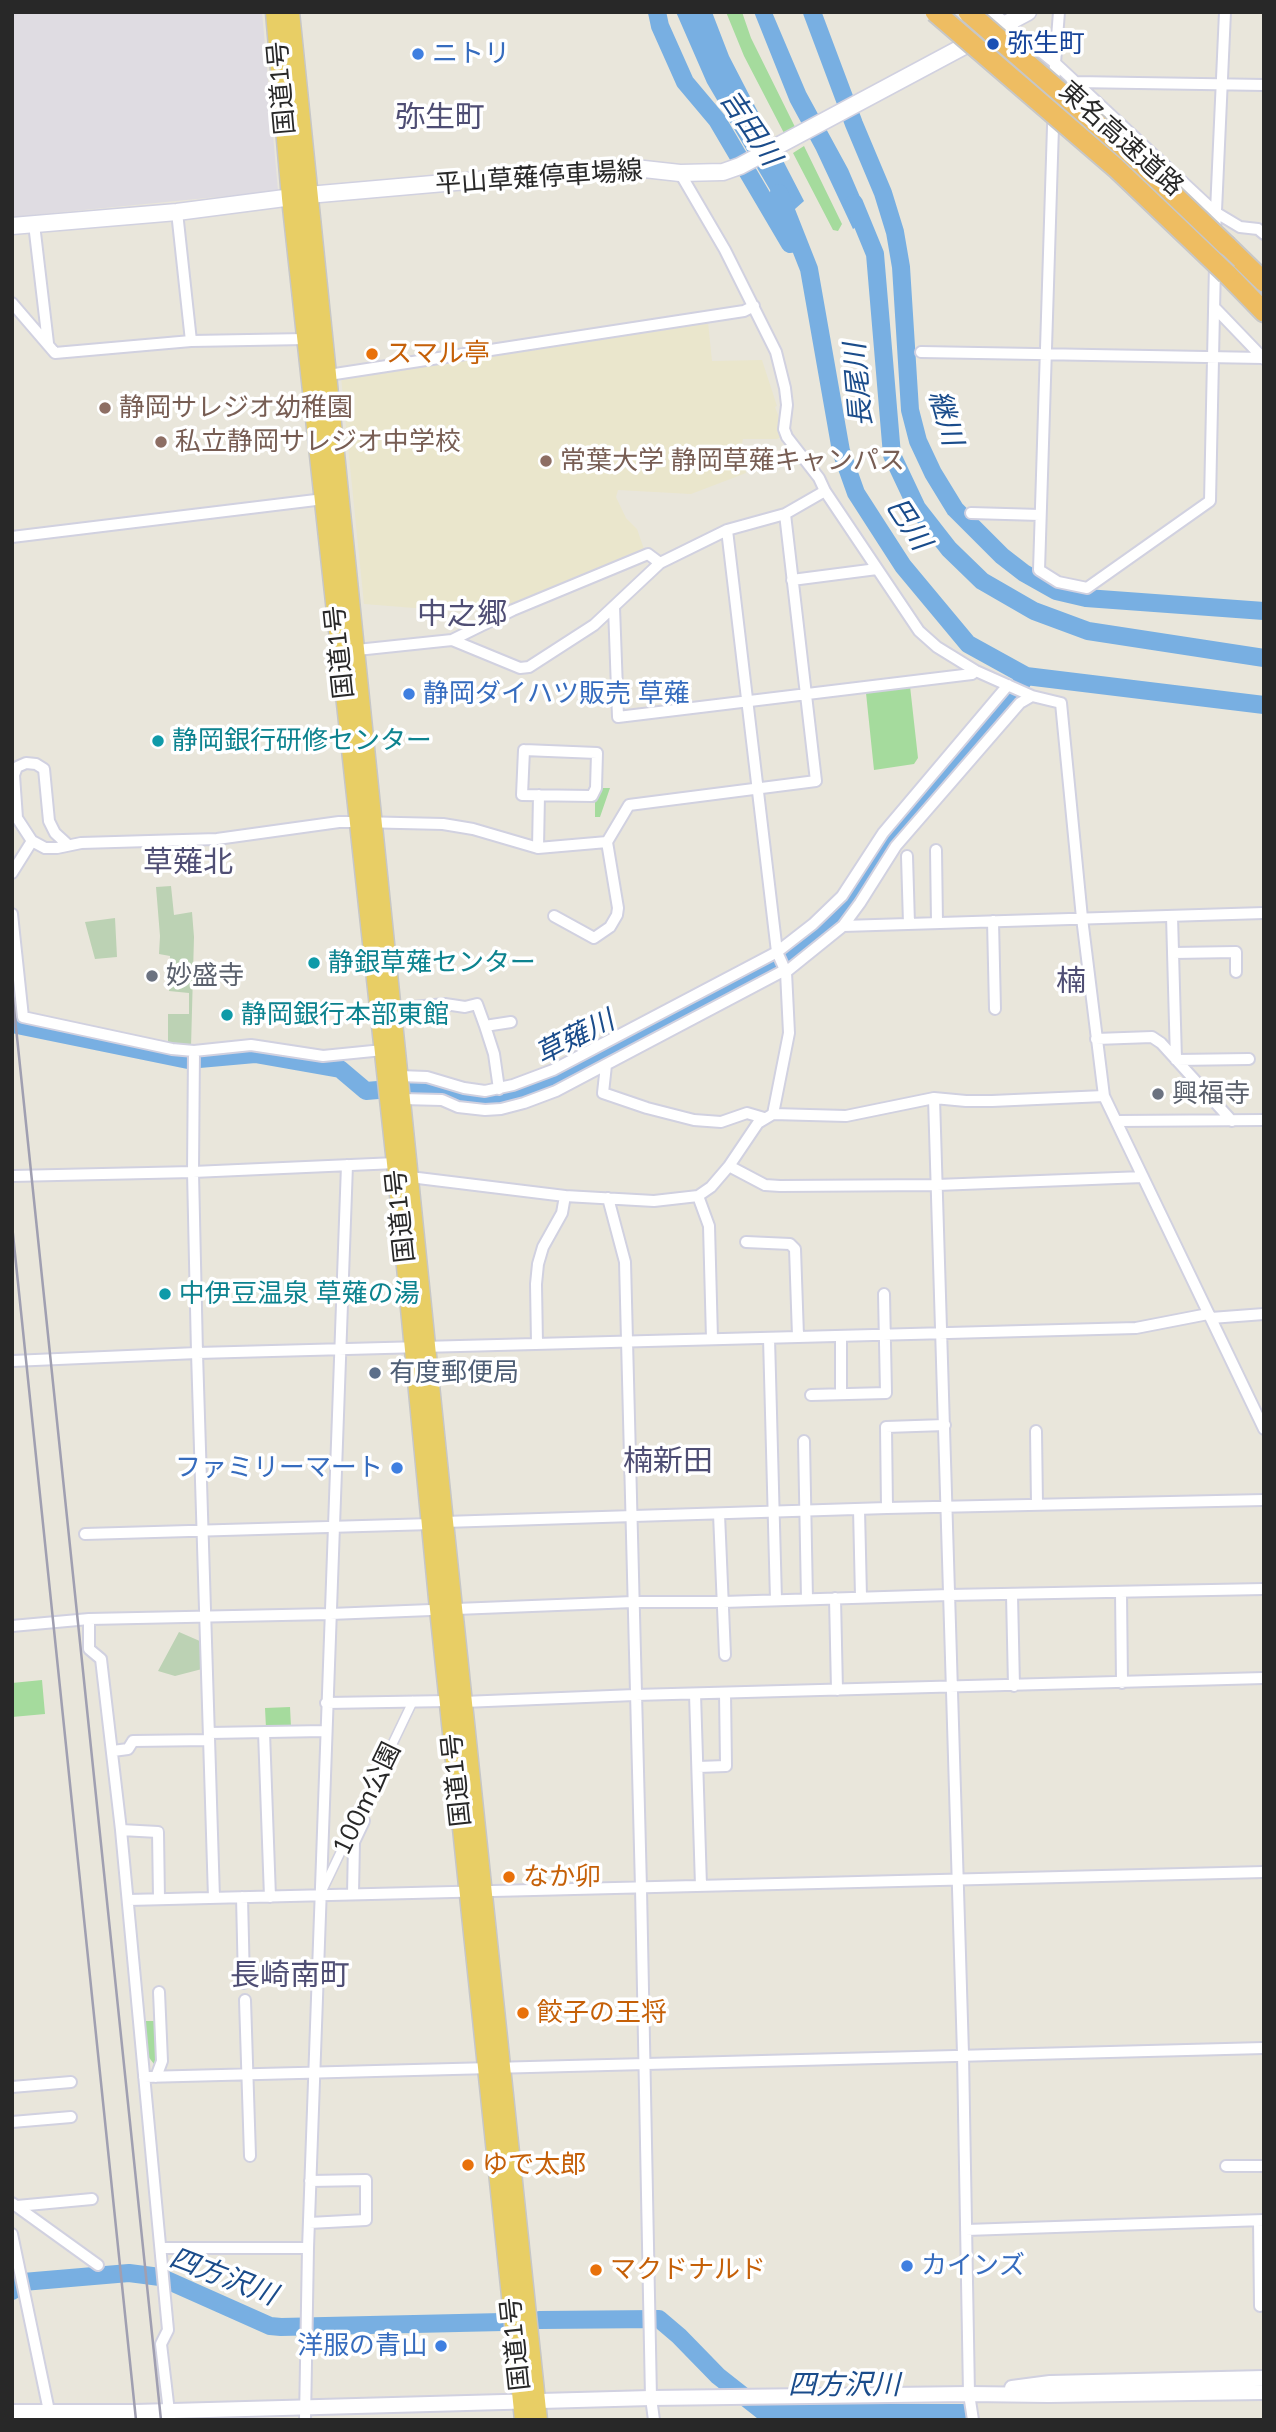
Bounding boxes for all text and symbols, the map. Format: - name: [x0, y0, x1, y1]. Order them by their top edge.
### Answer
- place label: 弥生町: [1007, 28, 1085, 60]
- marker: 弥生町: [985, 36, 1001, 52]
- place label: ニトリ: [432, 38, 510, 70]
- street label: 国道1号: [262, 40, 302, 136]
- marker: ニトリ: [410, 46, 426, 62]
- street label: 東名高速道路: [1053, 75, 1189, 203]
- water label: 吉田川: [713, 84, 787, 172]
- district label: 弥生町: [395, 100, 485, 136]
- street label: 平山草薙停車場線: [434, 155, 644, 201]
- place label: スマル亭: [386, 338, 490, 370]
- water label: 長尾川: [839, 342, 879, 428]
- marker: スマル亭: [364, 346, 380, 362]
- water label: 継川: [921, 386, 969, 450]
- place label: 静岡サレジオ幼稚園: [119, 392, 353, 424]
- marker: 静岡サレジオ幼稚園: [97, 400, 113, 416]
- place label: 私立静岡サレジオ中学校: [175, 426, 461, 458]
- marker: 私立静岡サレジオ中学校: [153, 434, 169, 450]
- place label: 常葉大学 静岡草薙キャンパス: [560, 445, 905, 477]
- marker: 常葉大学 静岡草薙キャンパス: [538, 453, 554, 469]
- water label: 巴川: [879, 491, 937, 557]
- district label: 中之郷: [417, 597, 507, 633]
- street label: 国道1号: [320, 604, 360, 700]
- place label: 静岡ダイハツ販売 草薙: [423, 678, 690, 710]
- marker: 静岡ダイハツ販売 草薙: [401, 686, 417, 702]
- place label: 静岡銀行研修センター: [172, 725, 432, 757]
- marker: 静岡銀行研修センター: [150, 733, 166, 749]
- district label: 草薙北: [143, 845, 233, 881]
- place label: 静銀草薙センター: [328, 947, 536, 979]
- marker: 静銀草薙センター: [306, 955, 322, 971]
- place label: 妙盛寺: [166, 960, 244, 992]
- district label: 楠: [1056, 964, 1086, 1000]
- marker: 妙盛寺: [144, 968, 160, 984]
- place label: 静岡銀行本部東館: [241, 999, 449, 1031]
- water label: 草薙川: [530, 1004, 620, 1072]
- marker: 静岡銀行本部東館: [219, 1007, 235, 1023]
- place label: 興福寺: [1172, 1078, 1250, 1110]
- marker: 興福寺: [1150, 1086, 1166, 1102]
- street label: 国道1号: [381, 1168, 421, 1264]
- place label: 中伊豆温泉 草薙の湯: [179, 1278, 420, 1310]
- marker: 中伊豆温泉 草薙の湯: [157, 1286, 173, 1302]
- place label: 有度郵便局: [389, 1357, 519, 1389]
- marker: 有度郵便局: [367, 1365, 383, 1381]
- district label: 楠新田: [623, 1444, 713, 1480]
- place label: ファミリーマート: [175, 1452, 383, 1484]
- marker: ファミリーマート: [389, 1460, 405, 1476]
- street label: 国道1号: [437, 1732, 477, 1828]
- street label: 100m公園: [326, 1738, 408, 1860]
- place label: なか卯: [523, 1861, 601, 1893]
- marker: なか卯: [501, 1869, 517, 1885]
- district label: 長崎南町: [230, 1958, 350, 1994]
- place label: 餃子の王将: [537, 1997, 667, 2029]
- marker: 餃子の王将: [515, 2005, 531, 2021]
- place label: ゆで太郎: [482, 2149, 586, 2181]
- marker: ゆで太郎: [460, 2157, 476, 2173]
- water label: 四方沢川: [165, 2241, 281, 2313]
- place label: カインズ: [921, 2250, 1025, 2282]
- place label: マクドナルド: [610, 2254, 766, 2286]
- marker: カインズ: [899, 2258, 915, 2274]
- marker: マクドナルド: [588, 2262, 604, 2278]
- street label: 国道1号: [496, 2296, 536, 2392]
- place label: 洋服の青山: [297, 2330, 427, 2362]
- marker: 洋服の青山: [433, 2338, 449, 2354]
- water label: 四方沢川: [788, 2369, 900, 2403]

